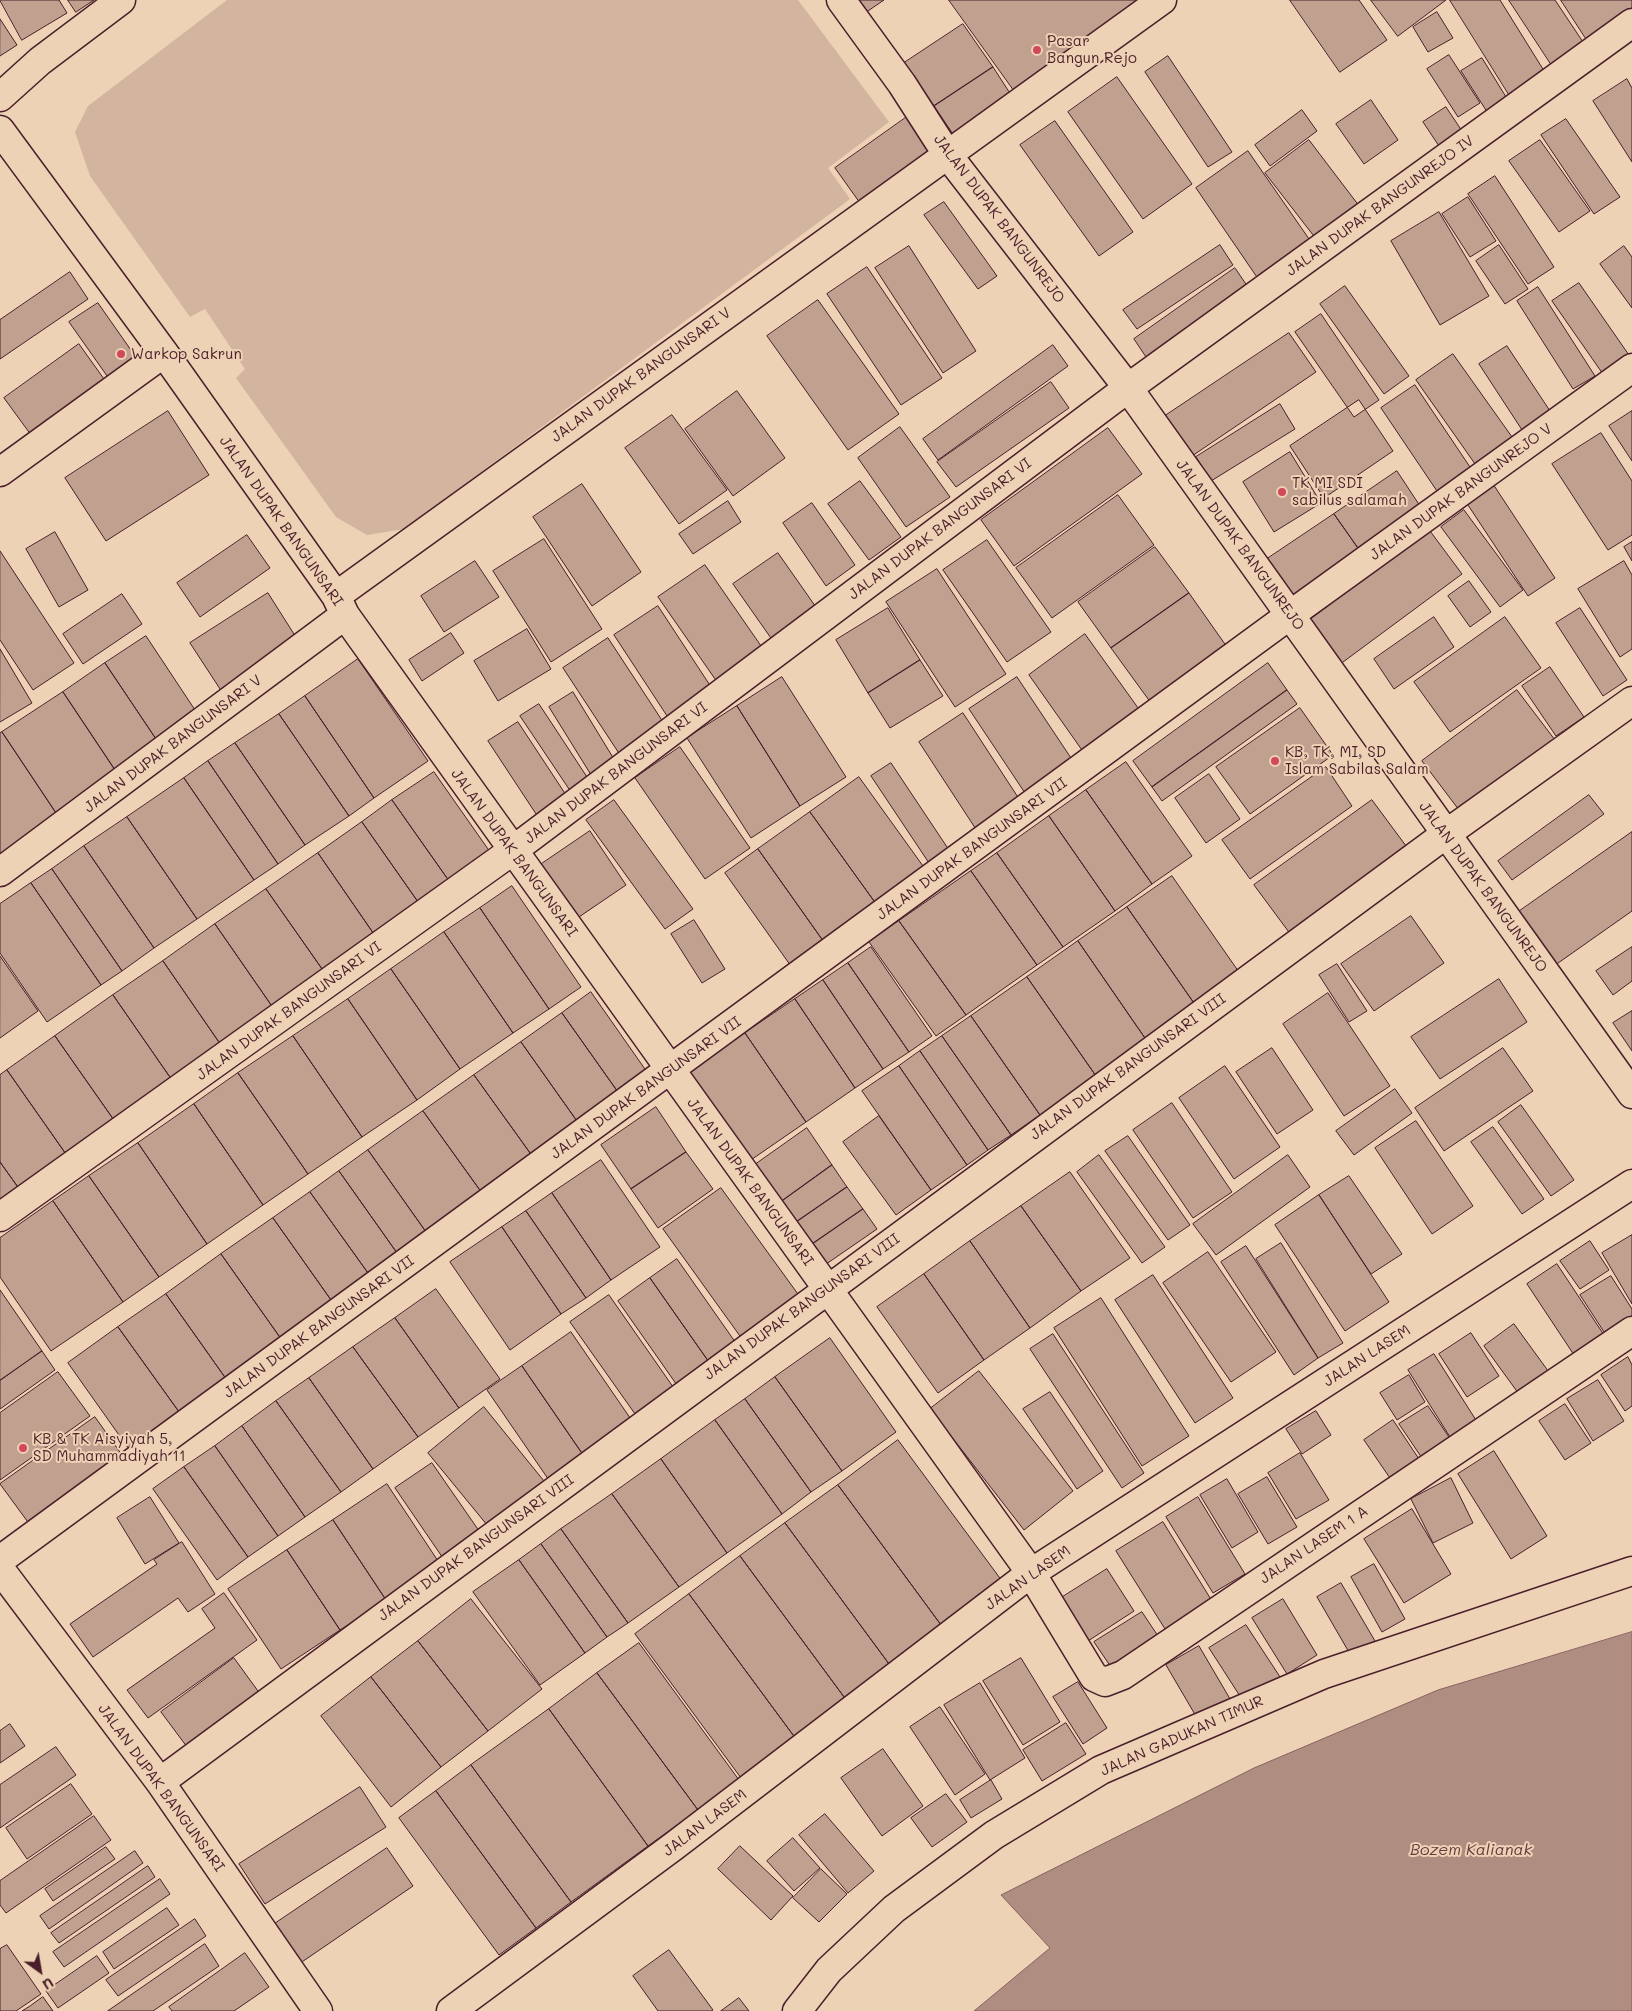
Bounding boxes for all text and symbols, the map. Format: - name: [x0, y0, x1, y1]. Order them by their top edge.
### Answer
- place label: Pasar Bangun Rejo: [1047, 32, 1137, 67]
- marker: Pasar Bangun Rejo: [1031, 44, 1043, 56]
- street label: JALAN DUPAK BANGUNREJO: [930, 131, 1068, 307]
- street label: JALAN DUPAK BANGUNREJO IV: [1283, 132, 1477, 280]
- street label: JALAN DUPAK BANGUNSARI V: [548, 304, 734, 446]
- place label: Warkop Sakrun: [131, 345, 242, 363]
- marker: Warkop Sakrun: [115, 348, 127, 360]
- street label: JALAN DUPAK BANGUNREJO V: [1366, 420, 1556, 564]
- street label: JALAN DUPAK BANGUNSARI: [215, 433, 347, 609]
- street label: JALAN DUPAK BANGUNSARI VI: [845, 454, 1035, 604]
- street label: JALAN DUPAK BANGUNREJO: [1172, 456, 1308, 634]
- place label: TK MI SDI sabilus salamah: [1292, 474, 1406, 509]
- marker: TK MI SDI sabilus salamah: [1276, 486, 1288, 498]
- street label: JALAN DUPAK BANGUNSARI V: [81, 671, 265, 817]
- street label: JALAN DUPAK BANGUNSARI VI: [521, 698, 711, 848]
- place label: KB, TK, MI, SD Islam Sabilas Salam: [1285, 743, 1429, 778]
- marker: KB, TK, MI, SD Islam Sabilas Salam: [1269, 755, 1281, 767]
- street label: JALAN DUPAK BANGUNSARI: [447, 765, 581, 941]
- street label: JALAN DUPAK BANGUNSARI VII: [873, 774, 1071, 924]
- street label: JALAN DUPAK BANGUNREJO: [1415, 798, 1551, 976]
- street label: JALAN DUPAK BANGUNSARI VI: [193, 938, 385, 1084]
- street label: JALAN DUPAK BANGUNSARI VIII: [1027, 990, 1229, 1144]
- street label: JALAN DUPAK BANGUNSARI VII: [547, 1013, 745, 1163]
- street label: JALAN DUPAK BANGUNSARI: [683, 1094, 817, 1270]
- street label: JALAN DUPAK BANGUNSARI VIII: [701, 1230, 903, 1384]
- street label: JALAN DUPAK BANGUNSARI VII: [220, 1252, 418, 1402]
- street label: JALAN LASEM: [1320, 1321, 1414, 1391]
- place label: KB & TK Aisyiyah 5, SD Muhammadiyah 11: [33, 1430, 186, 1465]
- marker: KB & TK Aisyiyah 5, SD Muhammadiyah 11: [17, 1442, 29, 1454]
- street label: JALAN DUPAK BANGUNSARI VIII: [375, 1471, 577, 1625]
- street label: JALAN LASEM 1 A: [1256, 1502, 1372, 1588]
- street label: JALAN LASEM: [982, 1542, 1074, 1614]
- street label: JALAN GADUKAN TIMUR: [1098, 1692, 1266, 1780]
- street label: JALAN DUPAK BANGUNSARI: [94, 1700, 228, 1876]
- street label: JALAN LASEM: [660, 1786, 750, 1860]
- water label: Bozem Kalianak: [1410, 1840, 1532, 1860]
- north arrow: [15, 1946, 65, 1996]
- text: U: [39, 1973, 57, 1995]

